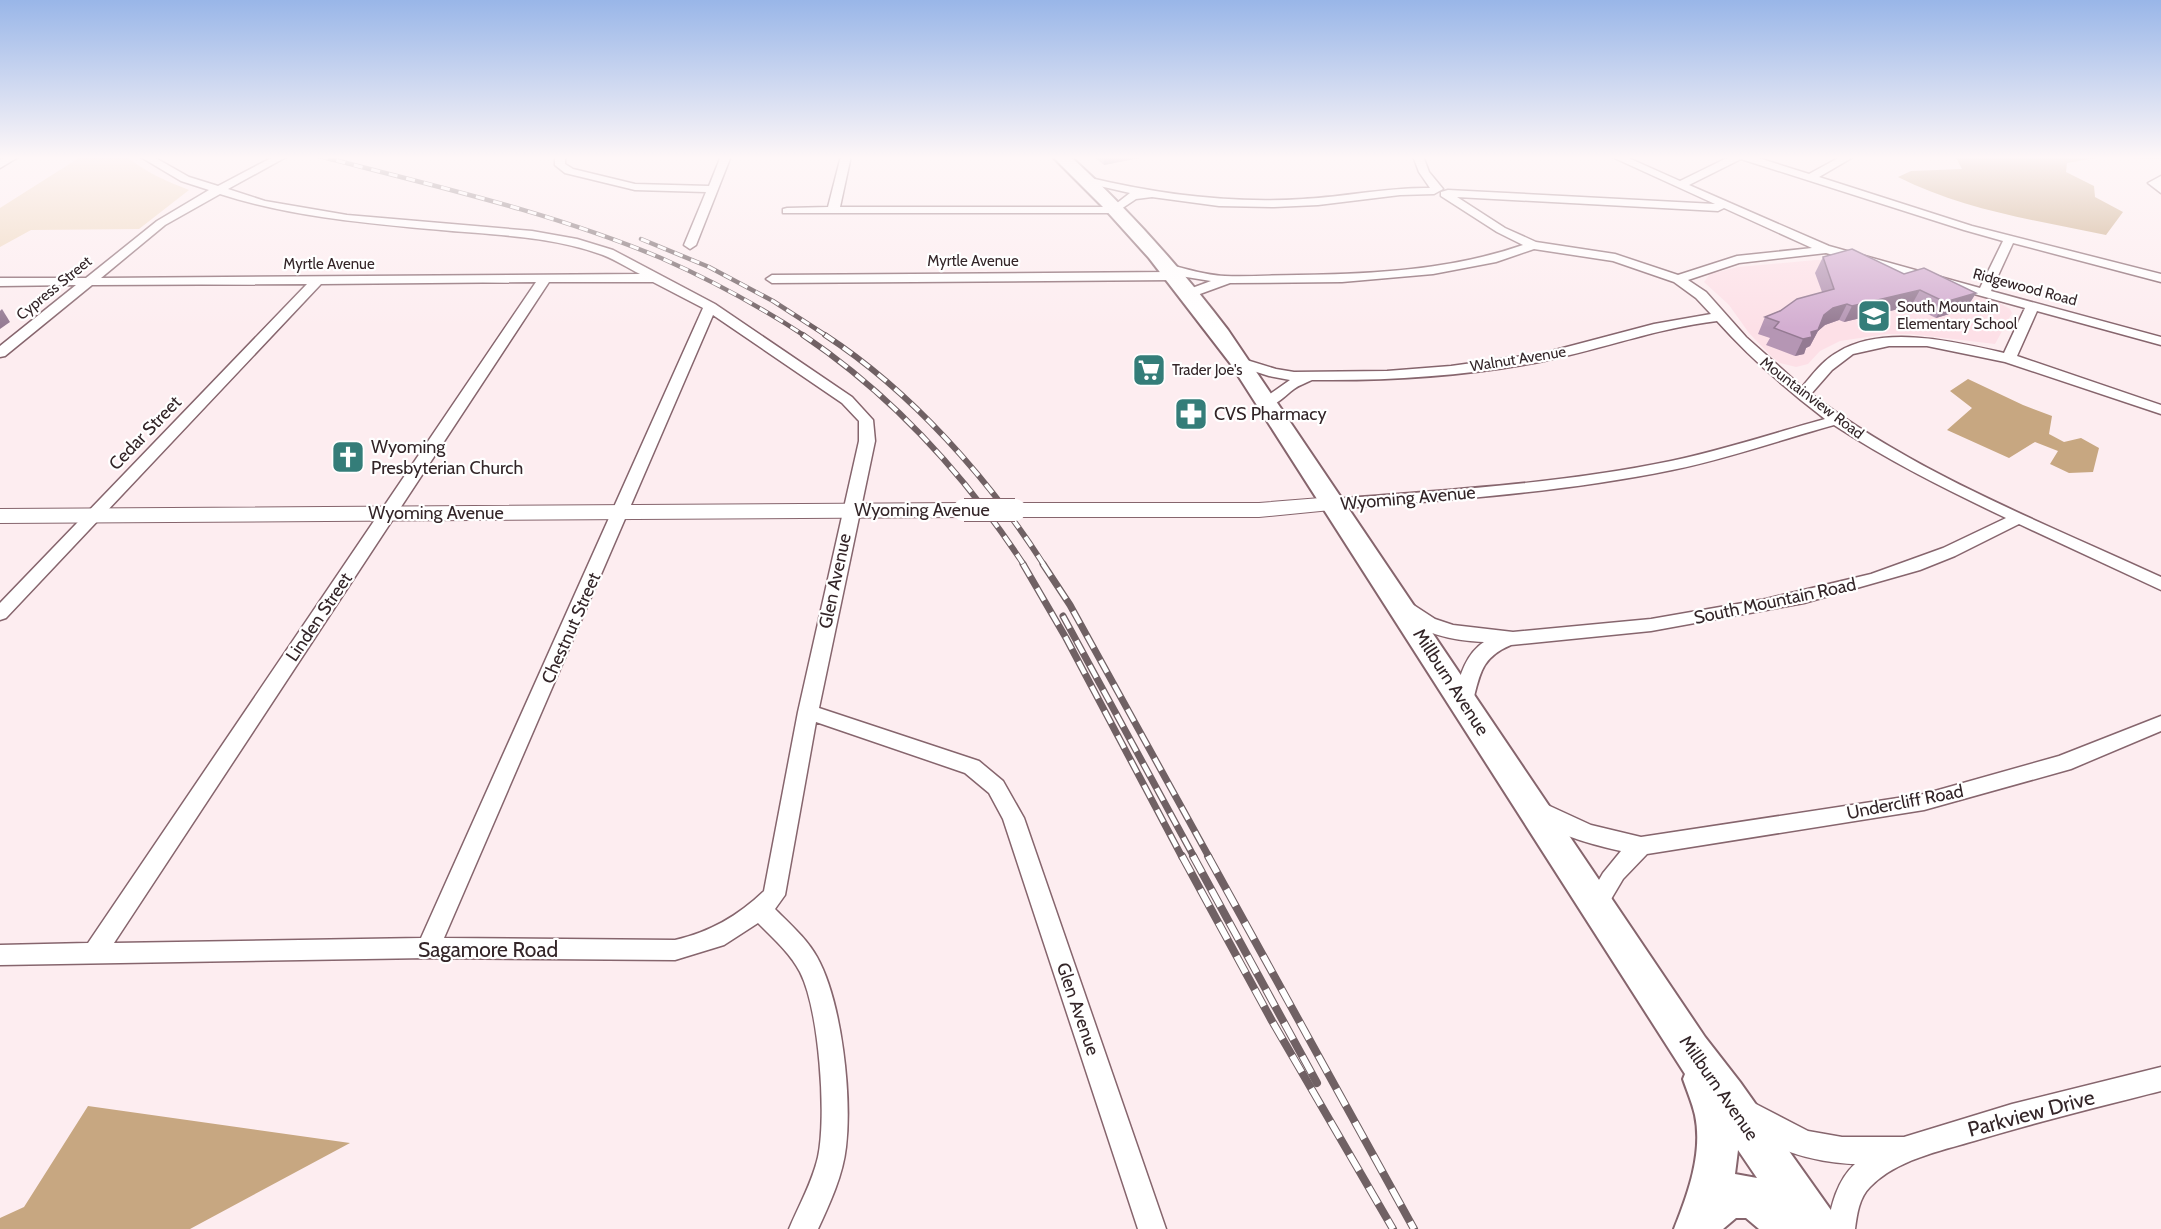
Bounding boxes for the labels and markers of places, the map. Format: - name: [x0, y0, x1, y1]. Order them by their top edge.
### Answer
- school or university icon: South Mountain Elementary School: [1856, 298, 1892, 334]
- place label: South Mountain Elementary School: [1897, 298, 2018, 333]
- supermarket icon: Trader Joe's: [1131, 352, 1167, 388]
- place label: Trader Joe's: [1172, 361, 1243, 379]
- pharmacy icon: CVS Pharmacy: [1173, 396, 1209, 432]
- place label: CVS Pharmacy: [1214, 403, 1327, 425]
- place label: Wyoming Presbyterian Church: [371, 436, 523, 479]
- church icon: Wyoming Presbyterian Church: [330, 439, 366, 475]

